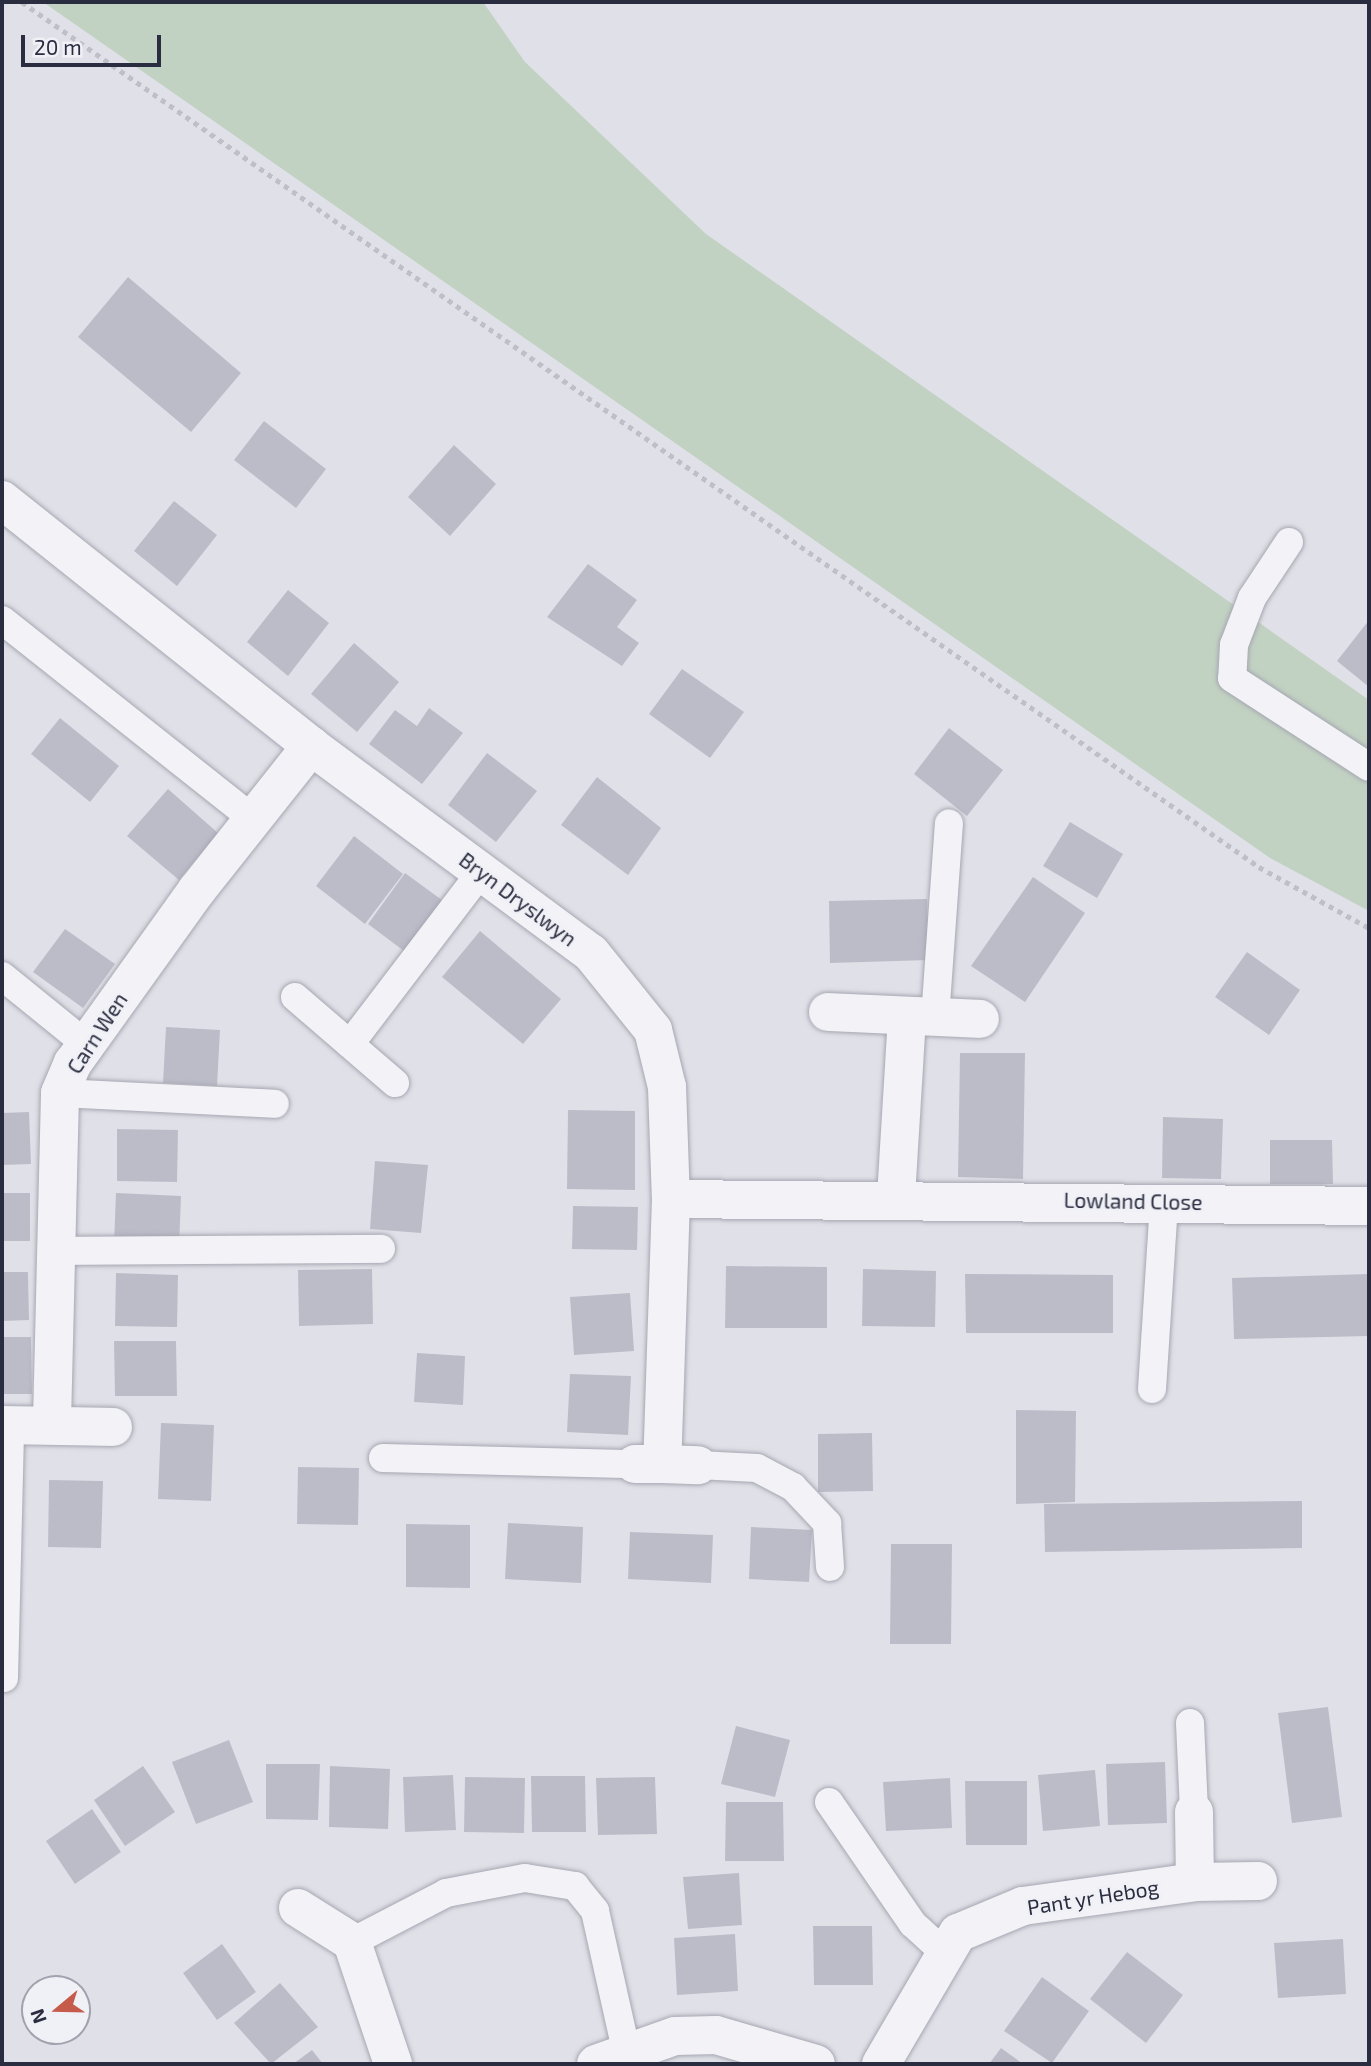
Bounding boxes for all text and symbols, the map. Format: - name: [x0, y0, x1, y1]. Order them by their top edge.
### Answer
- scale bar: [24, 21, 164, 65]
- text: 20 m: [34, 34, 82, 59]
- street label: Bryn Dryslwyn: [454, 847, 582, 951]
- street label: Carn Wen: [61, 988, 133, 1078]
- street label: Lowland Close: [1063, 1187, 1203, 1215]
- street label: Pant yr Hebog: [1025, 1874, 1161, 1920]
- north arrow: [21, 1975, 91, 2045]
- text: N: [24, 2006, 51, 2027]

